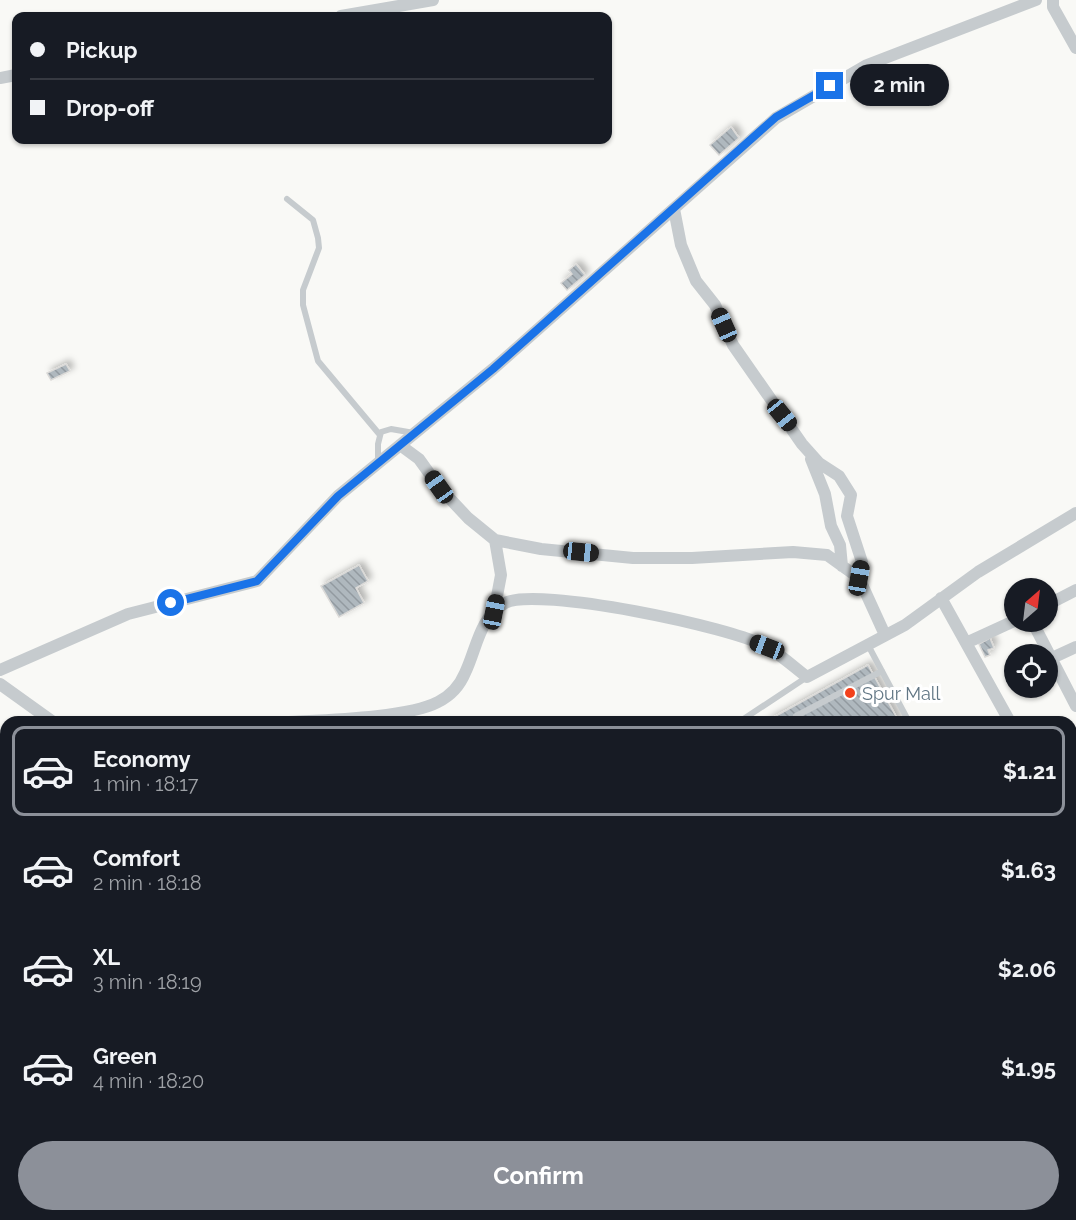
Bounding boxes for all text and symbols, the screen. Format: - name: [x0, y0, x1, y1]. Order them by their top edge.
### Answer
- text: Pickup: [66, 37, 138, 63]
- callout: 2 min: [851, 65, 950, 107]
- route end: [816, 72, 843, 99]
- text: 2 min: [874, 73, 925, 97]
- text: Drop-off: [66, 95, 154, 121]
- car: [708, 305, 740, 345]
- car: [764, 395, 800, 435]
- car: [421, 467, 457, 507]
- car: [562, 541, 600, 563]
- car: [847, 559, 871, 597]
- north arrow: [1004, 578, 1058, 632]
- map controls: [1004, 578, 1058, 698]
- route start: [157, 589, 184, 616]
- car: [482, 593, 506, 631]
- car: [747, 632, 787, 662]
- button: locate: [1004, 644, 1058, 698]
- place label: Spur Mall: [862, 683, 941, 704]
- marker: Spur Mall: [843, 686, 857, 700]
- icon: car: [21, 744, 75, 798]
- text: Economy: [93, 746, 191, 772]
- text: $1.21: [1003, 758, 1056, 784]
- text: 1 min · 18:17: [93, 772, 198, 796]
- icon: car: [21, 843, 75, 897]
- text: Comfort: [93, 845, 180, 871]
- text: $1.63: [1001, 857, 1056, 883]
- text: 2 min · 18:18: [93, 871, 202, 895]
- icon: car: [21, 942, 75, 996]
- text: XL: [93, 944, 120, 970]
- text: $2.06: [998, 956, 1056, 982]
- text: 3 min · 18:19: [93, 970, 202, 994]
- icon: car: [21, 1041, 75, 1095]
- text: Green: [93, 1043, 157, 1069]
- text: $1.95: [1001, 1055, 1056, 1081]
- text: 4 min · 18:20: [93, 1069, 204, 1093]
- button: Confirm: [18, 1141, 1059, 1210]

